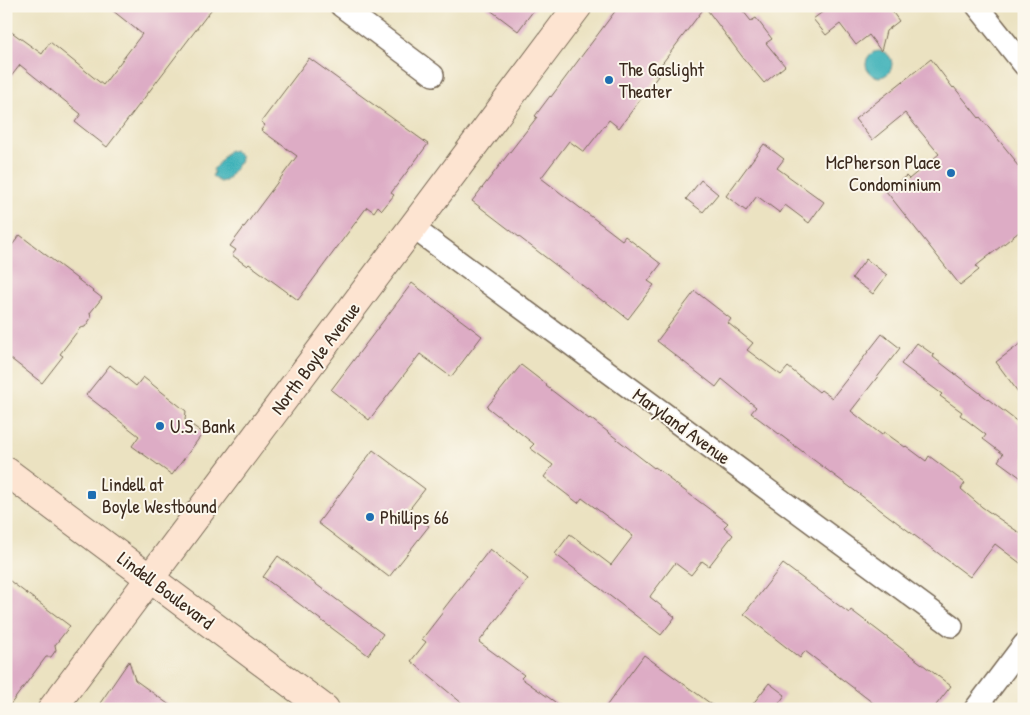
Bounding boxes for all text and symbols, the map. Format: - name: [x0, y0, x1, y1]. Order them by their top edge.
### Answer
- place label: The Gaslight Theater: [619, 56, 704, 104]
- marker: The Gaslight Theater: [603, 74, 615, 86]
- place label: McPherson Place Condominium: [826, 149, 941, 197]
- marker: McPherson Place Condominium: [945, 167, 957, 179]
- street label: North Boyle Avenue: [264, 296, 366, 420]
- street label: Maryland Avenue: [628, 382, 737, 471]
- place label: U.S. Bank: [170, 413, 235, 439]
- marker: U.S. Bank: [154, 420, 166, 432]
- place label: Lindell at Boyle Westbound: [102, 471, 217, 519]
- marker: Lindell at Boyle Westbound: [86, 489, 98, 501]
- place label: Phillips 66: [380, 504, 449, 530]
- marker: Phillips 66: [364, 511, 376, 523]
- street label: Lindell Boulevard: [112, 545, 220, 635]

